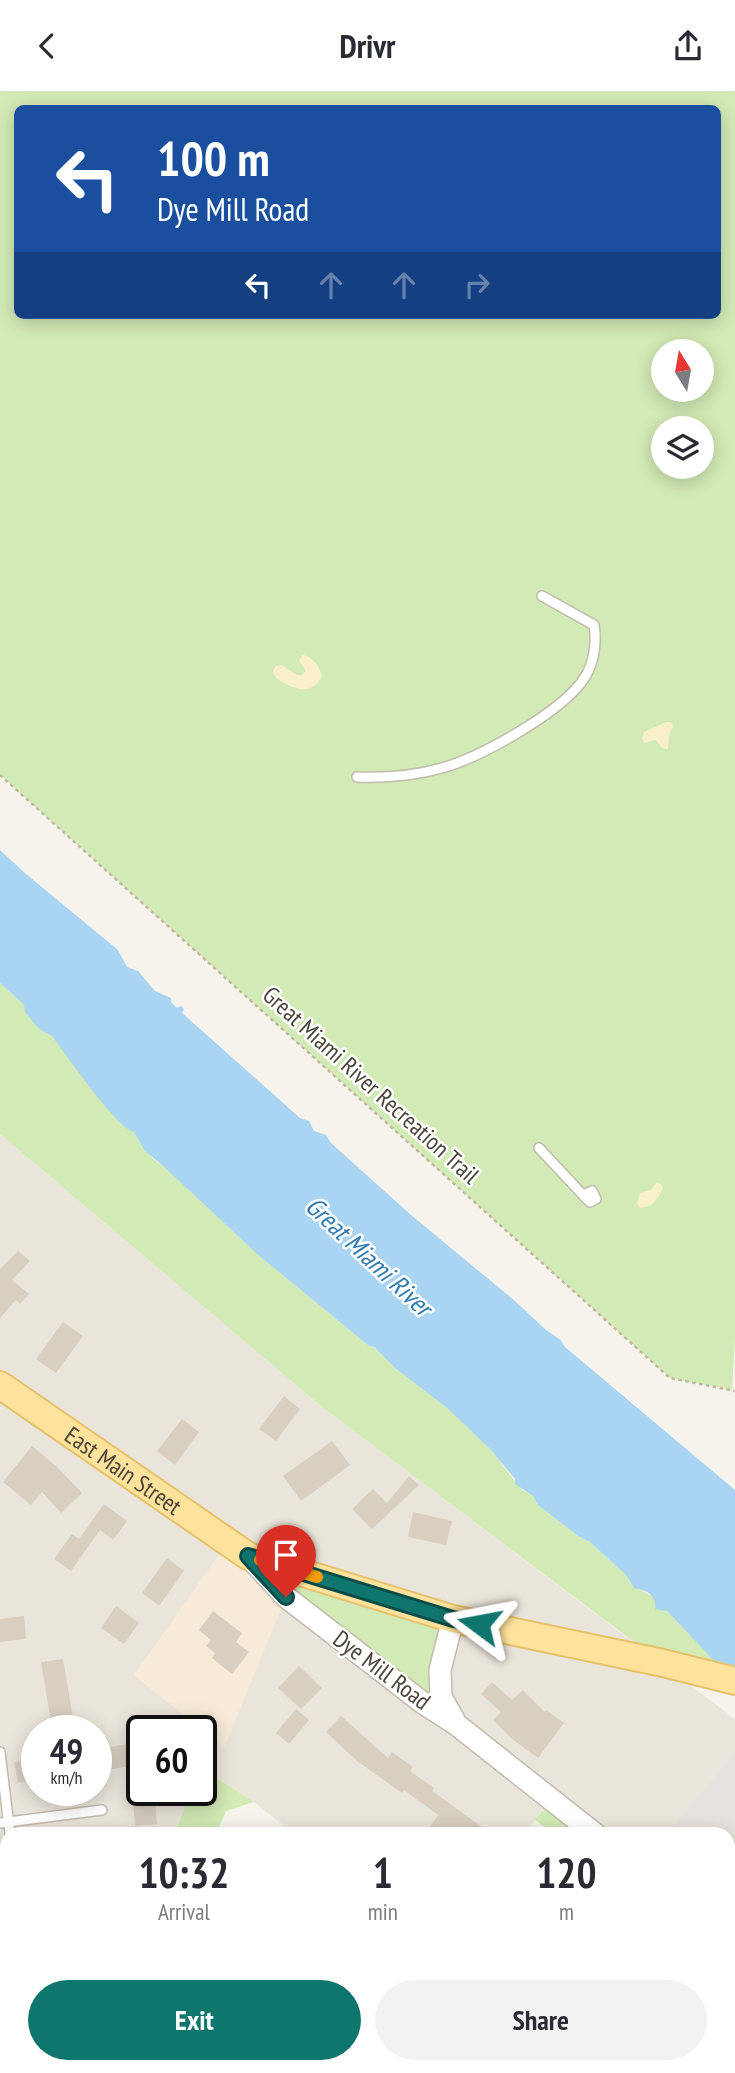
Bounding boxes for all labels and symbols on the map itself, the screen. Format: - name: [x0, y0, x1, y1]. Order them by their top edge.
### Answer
- north arrow: [651, 339, 714, 403]
- street label: Great Miami River Recreation Trail: [256, 979, 486, 1191]
- water label: Great Miami River: [299, 1189, 442, 1325]
- street label: East Main Street: [59, 1419, 188, 1522]
- pin: [256, 1525, 316, 1597]
- position arrow: [442, 1587, 516, 1661]
- street label: Dye Mill Road: [327, 1623, 437, 1717]
- speed limit sign: 60: [126, 1715, 217, 1806]

